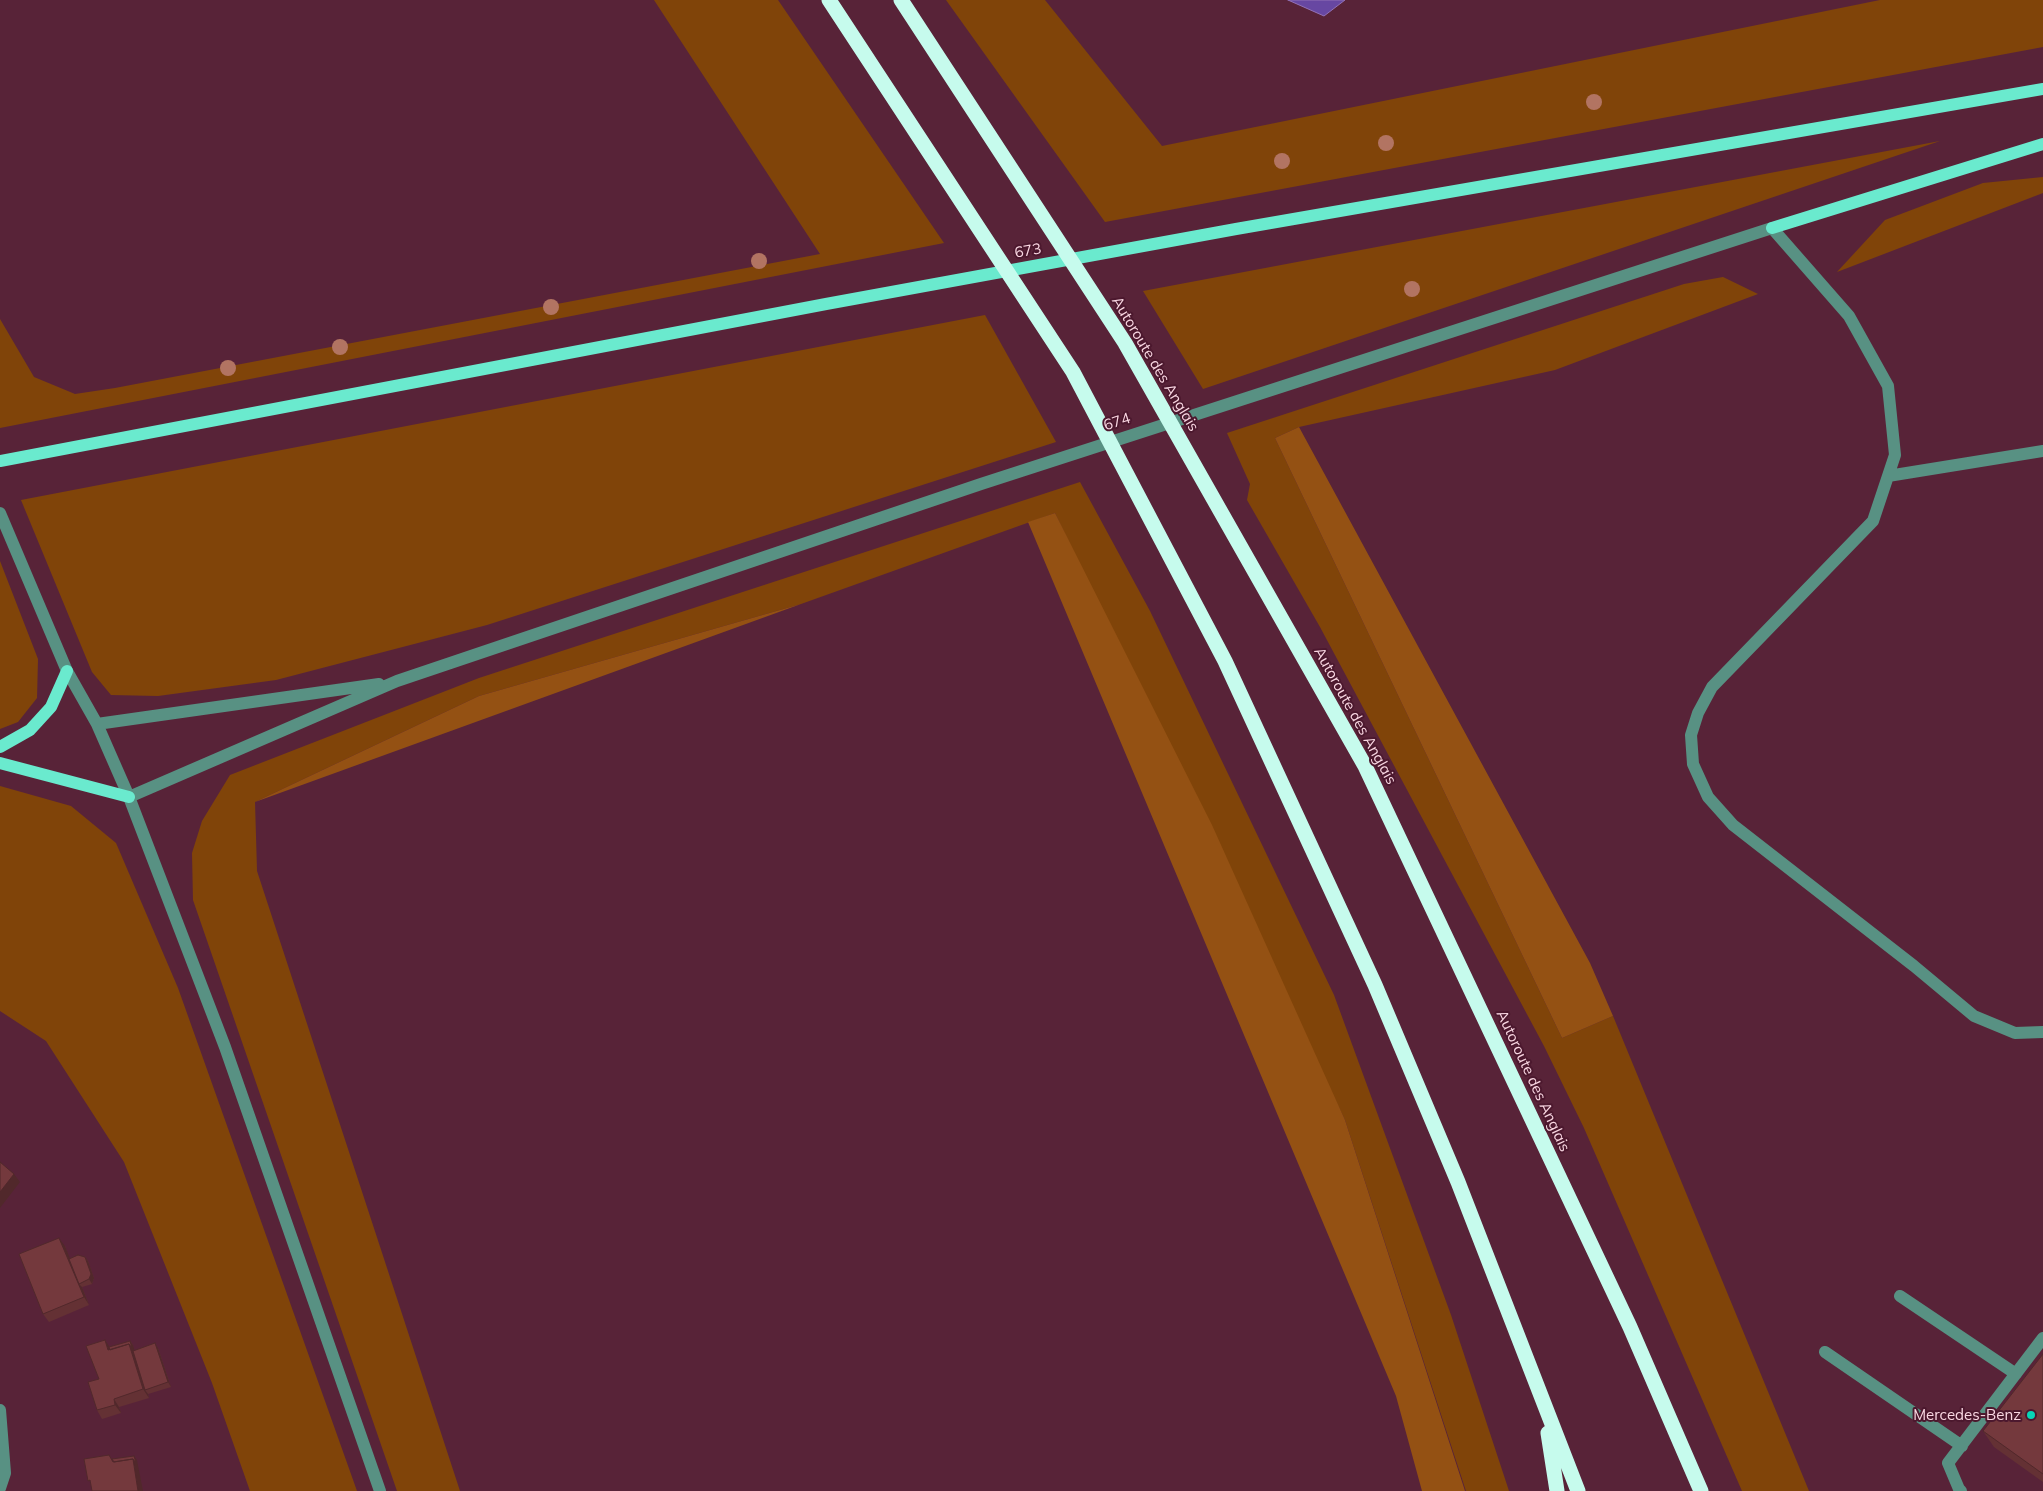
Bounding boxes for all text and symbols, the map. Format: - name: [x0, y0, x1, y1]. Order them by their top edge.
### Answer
- street label: 673: [1013, 240, 1043, 262]
- street label: Autoroute des Anglais: [1108, 293, 1202, 435]
- street label: 674: [1101, 409, 1133, 435]
- street label: Autoroute des Anglais: [1310, 644, 1400, 788]
- street label: Autoroute des Anglais: [1492, 1007, 1574, 1155]
- place label: Mercedes-Benz: [1913, 1406, 2021, 1424]
- marker: Mercedes-Benz: [2025, 1409, 2037, 1421]

